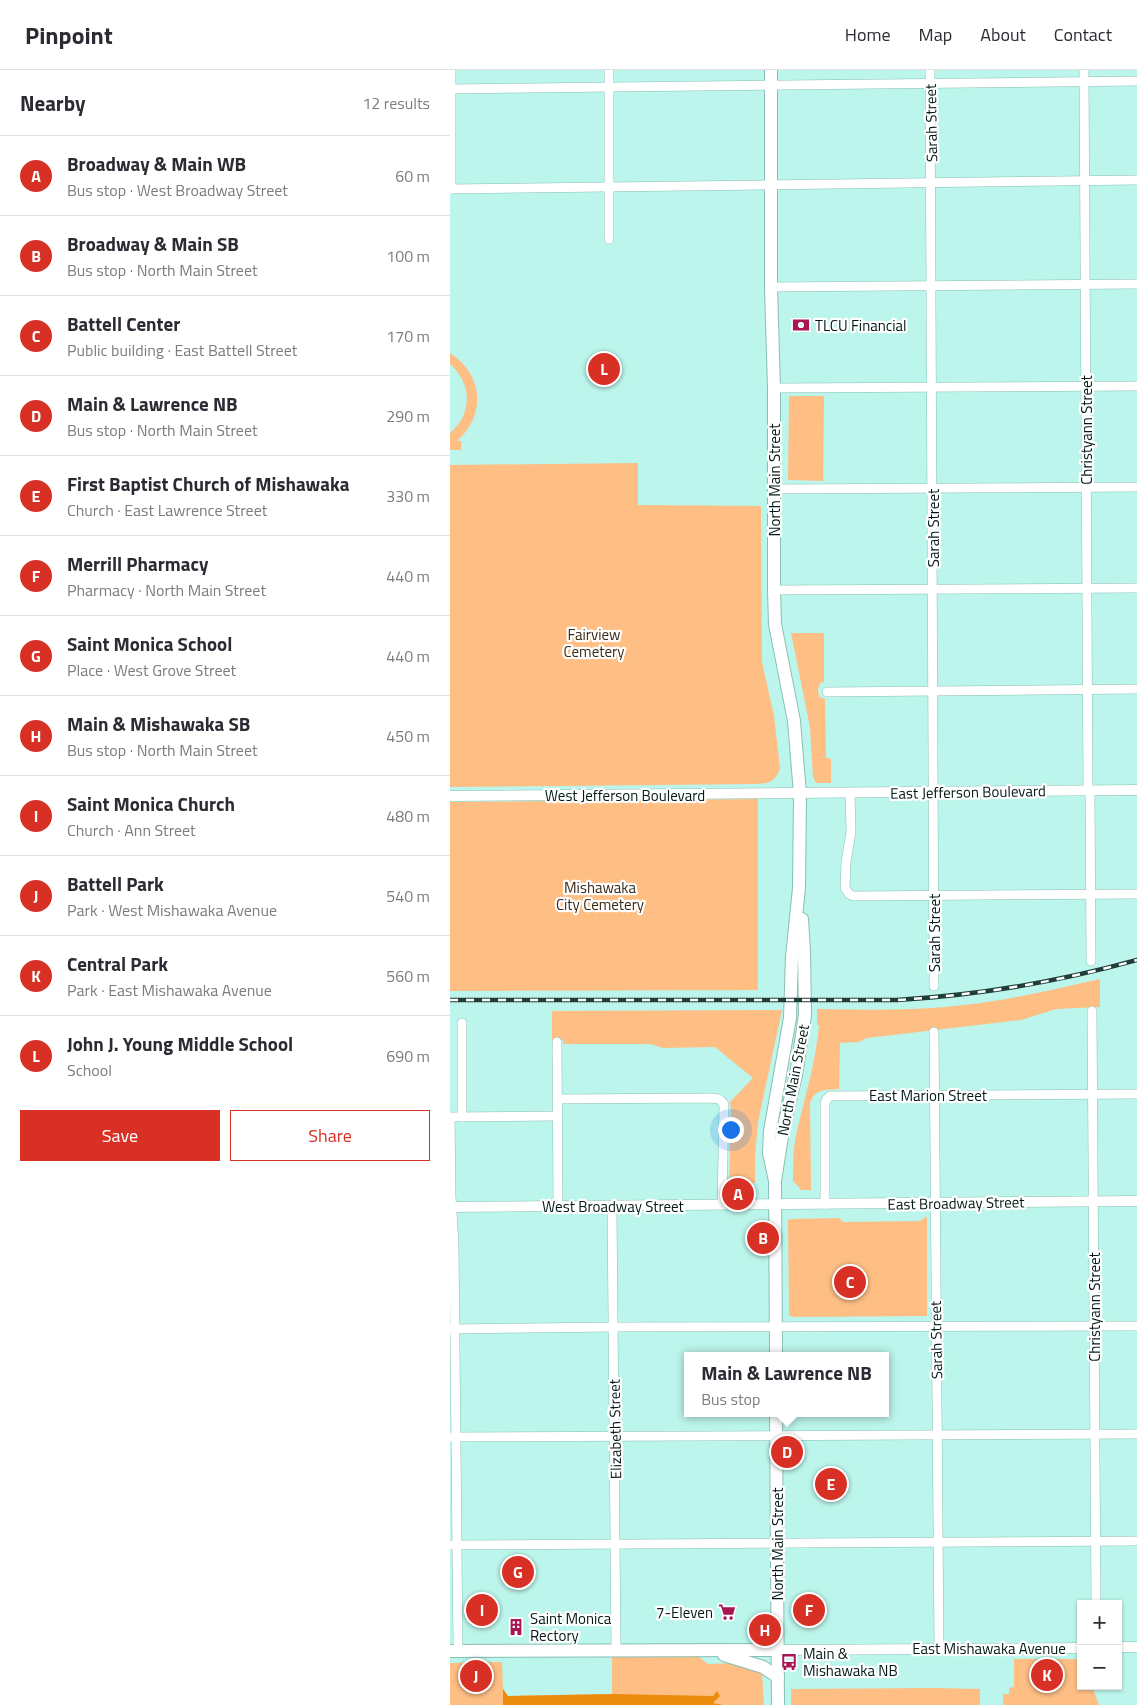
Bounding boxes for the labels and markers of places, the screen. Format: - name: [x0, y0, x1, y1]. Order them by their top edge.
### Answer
- place label: TLCU Financial: [815, 314, 907, 337]
- bank icon: TLCU Financial: [791, 315, 811, 335]
- pin: L: [588, 350, 620, 388]
- pin: A: [722, 1175, 754, 1213]
- pin: B: [747, 1219, 779, 1257]
- pin: C: [834, 1263, 866, 1301]
- pin: D: [771, 1433, 803, 1471]
- pin: E: [815, 1465, 847, 1503]
- pin: G: [502, 1553, 534, 1591]
- pin: I: [466, 1591, 498, 1629]
- pin: F: [793, 1591, 825, 1629]
- place label: 7-Eleven: [656, 1601, 713, 1624]
- supermarket icon: 7-Eleven: [717, 1602, 737, 1622]
- place label: Saint Monica Rectory: [530, 1607, 612, 1647]
- pin: H: [749, 1611, 781, 1649]
- building icon: Saint Monica Rectory: [506, 1617, 526, 1637]
- place label: Main & Mishawaka NB: [803, 1642, 898, 1682]
- bus stop icon: Main & Mishawaka NB: [779, 1652, 799, 1672]
- pin: K: [1031, 1656, 1063, 1694]
- pin: J: [460, 1657, 492, 1695]

